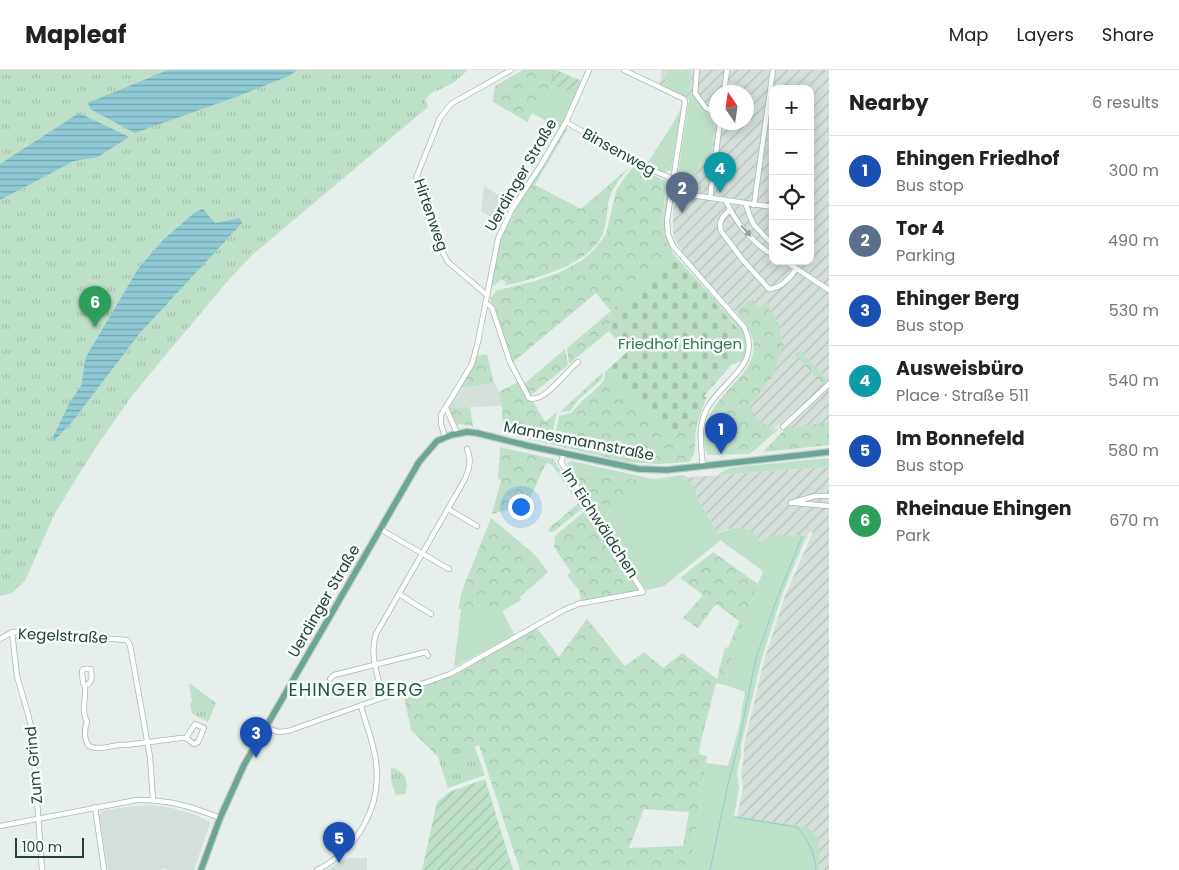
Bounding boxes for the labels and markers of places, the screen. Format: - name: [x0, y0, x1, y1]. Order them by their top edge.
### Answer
- pin: 4: [704, 152, 736, 193]
- pin: 2: [666, 172, 698, 213]
- pin: 6: [79, 286, 111, 327]
- pin: 1: [705, 413, 737, 454]
- pin: 3: [240, 717, 272, 758]
- pin: 5: [323, 822, 355, 863]

